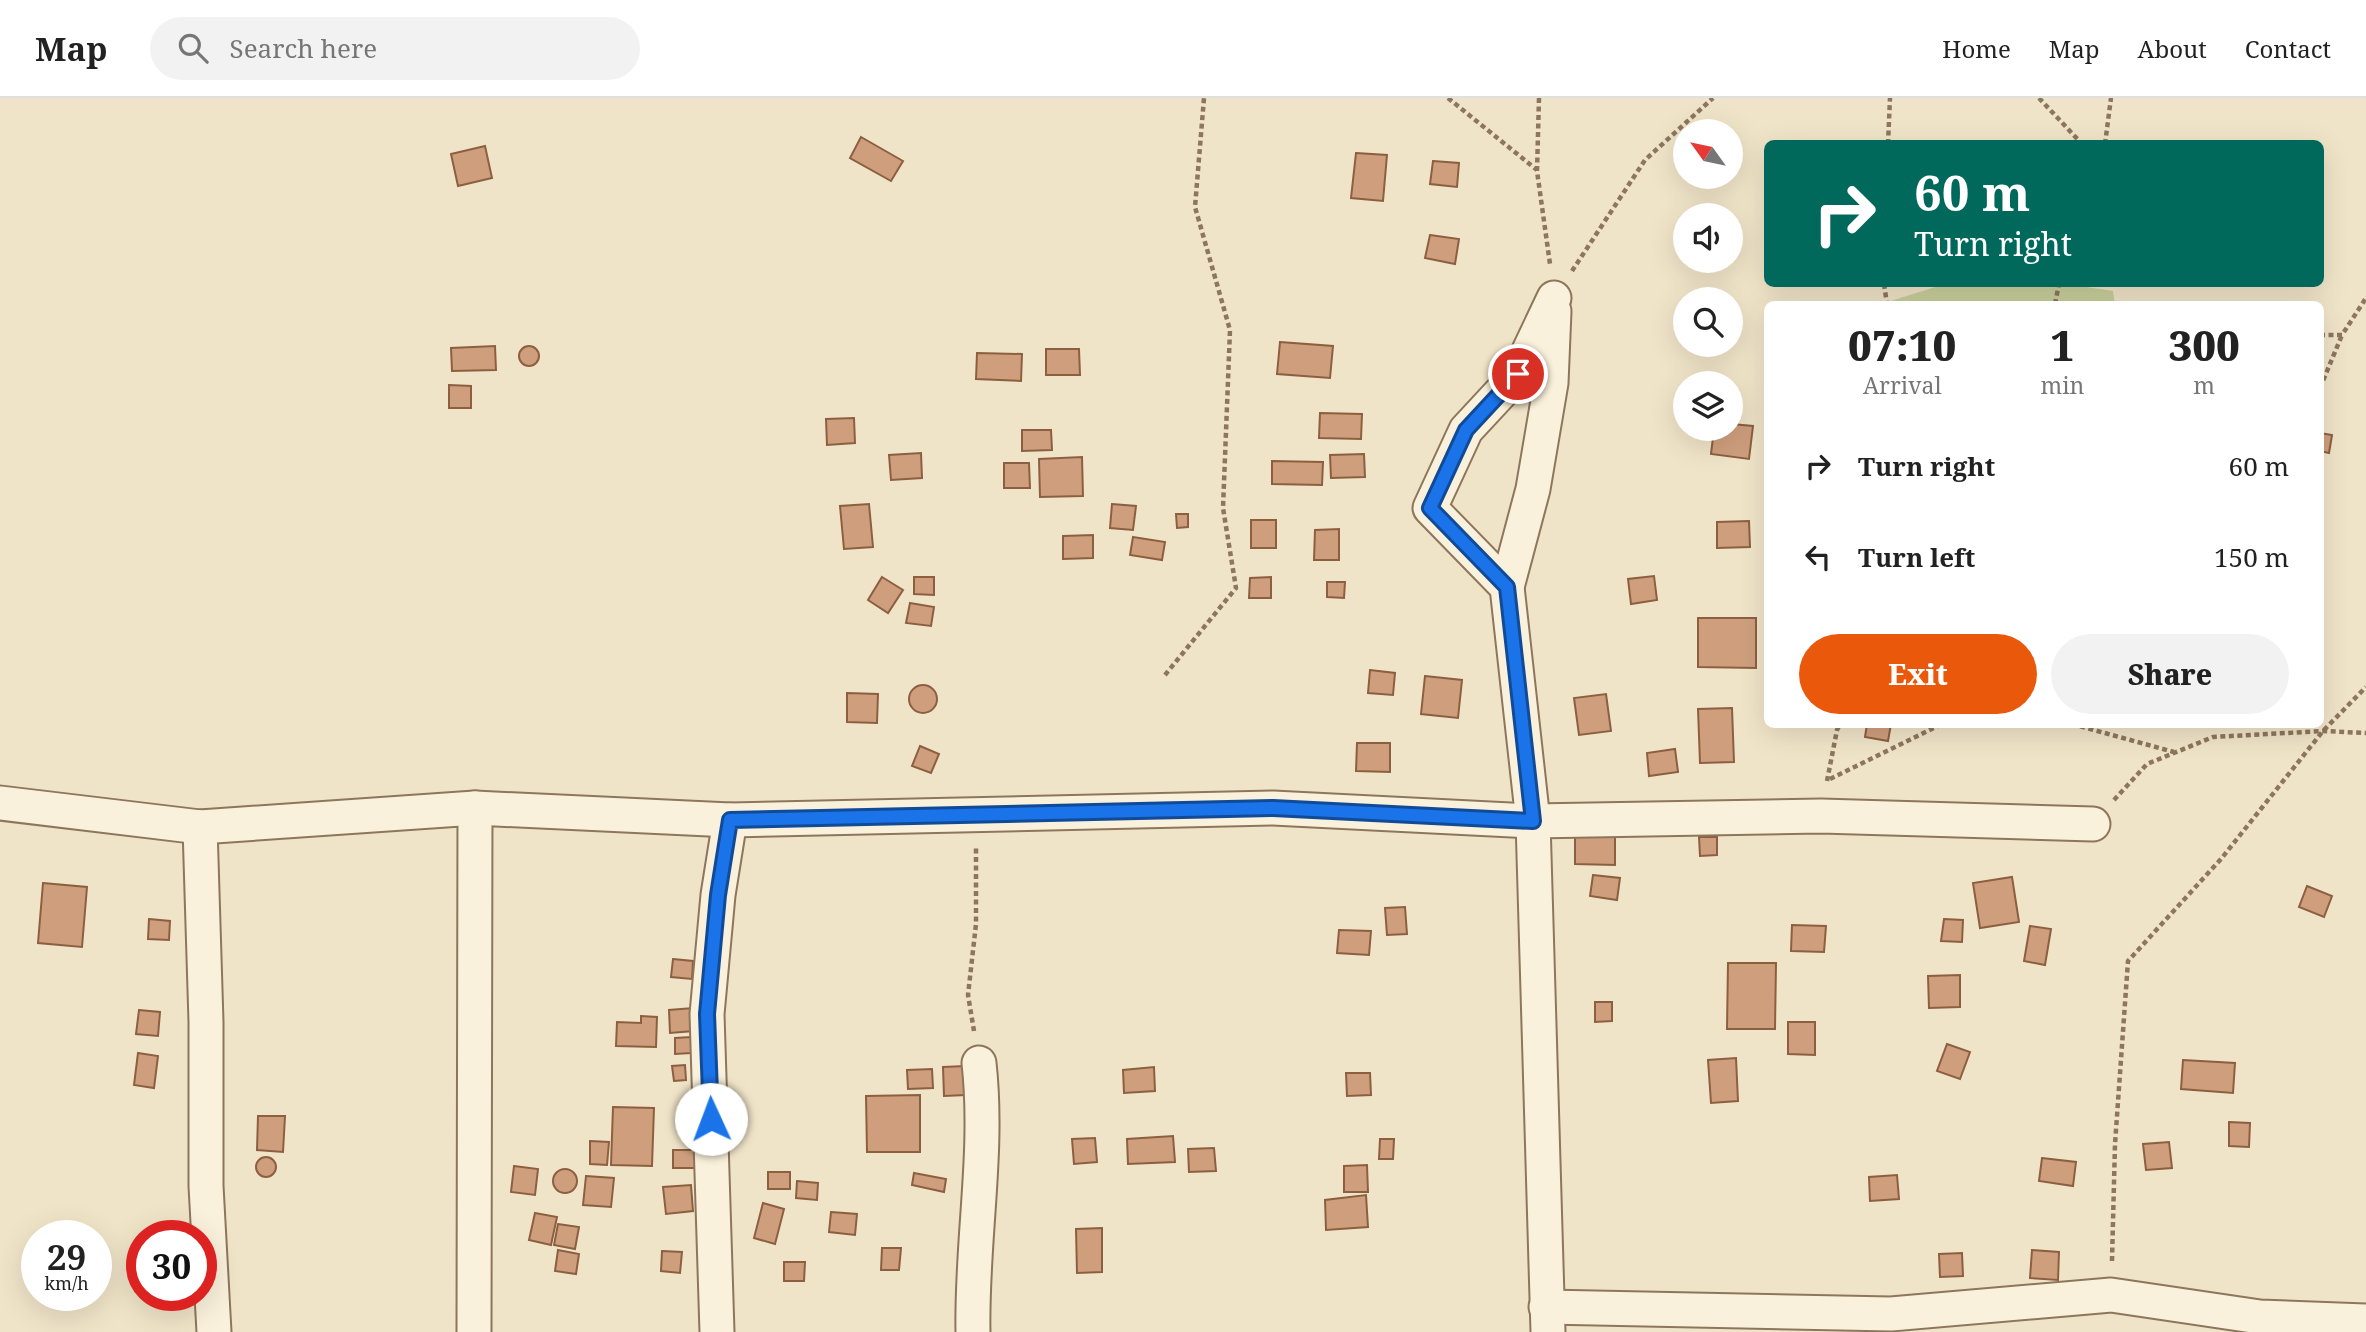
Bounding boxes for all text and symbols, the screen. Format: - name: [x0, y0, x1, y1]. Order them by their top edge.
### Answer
- search box: [150, 17, 640, 80]
- text: Map: [35, 26, 108, 71]
- icon: search: [174, 29, 212, 67]
- text: Search here: [230, 30, 377, 66]
- text: Home: [1942, 32, 2011, 65]
- text: Map: [2049, 32, 2100, 65]
- text: About: [2138, 32, 2207, 65]
- text: Contact: [2245, 32, 2331, 65]
- north arrow: [1673, 119, 1743, 189]
- map controls: [1673, 119, 1743, 441]
- text: 60 m: [1914, 159, 2030, 225]
- icon: right: [1799, 168, 1890, 259]
- button: sound: [1673, 203, 1743, 273]
- text: Turn right: [1914, 222, 2072, 265]
- button: search: [1673, 287, 1743, 357]
- text: 07:10: [1848, 316, 1956, 373]
- text: 1: [2051, 316, 2074, 373]
- text: 300: [2168, 316, 2240, 373]
- pin: [1488, 344, 1548, 404]
- icon: arrive: [1499, 355, 1537, 393]
- text: Arrival: [1863, 369, 1942, 401]
- text: min: [2040, 369, 2084, 401]
- text: m: [2193, 369, 2215, 401]
- button: layers: [1673, 371, 1743, 441]
- icon: right: [1799, 447, 1837, 485]
- text: Turn right: [1858, 448, 1995, 484]
- text: 60 m: [2229, 448, 2289, 484]
- icon: left: [1799, 538, 1837, 576]
- text: Turn left: [1858, 539, 1975, 575]
- text: 150 m: [2214, 539, 2289, 575]
- button: Exit: [1799, 634, 2037, 714]
- button: Share: [2051, 634, 2289, 714]
- position arrow: [674, 1082, 748, 1156]
- speed limit sign: 30: [126, 1220, 217, 1311]
- text: 29: [47, 1233, 86, 1280]
- text: km/h: [44, 1271, 89, 1295]

